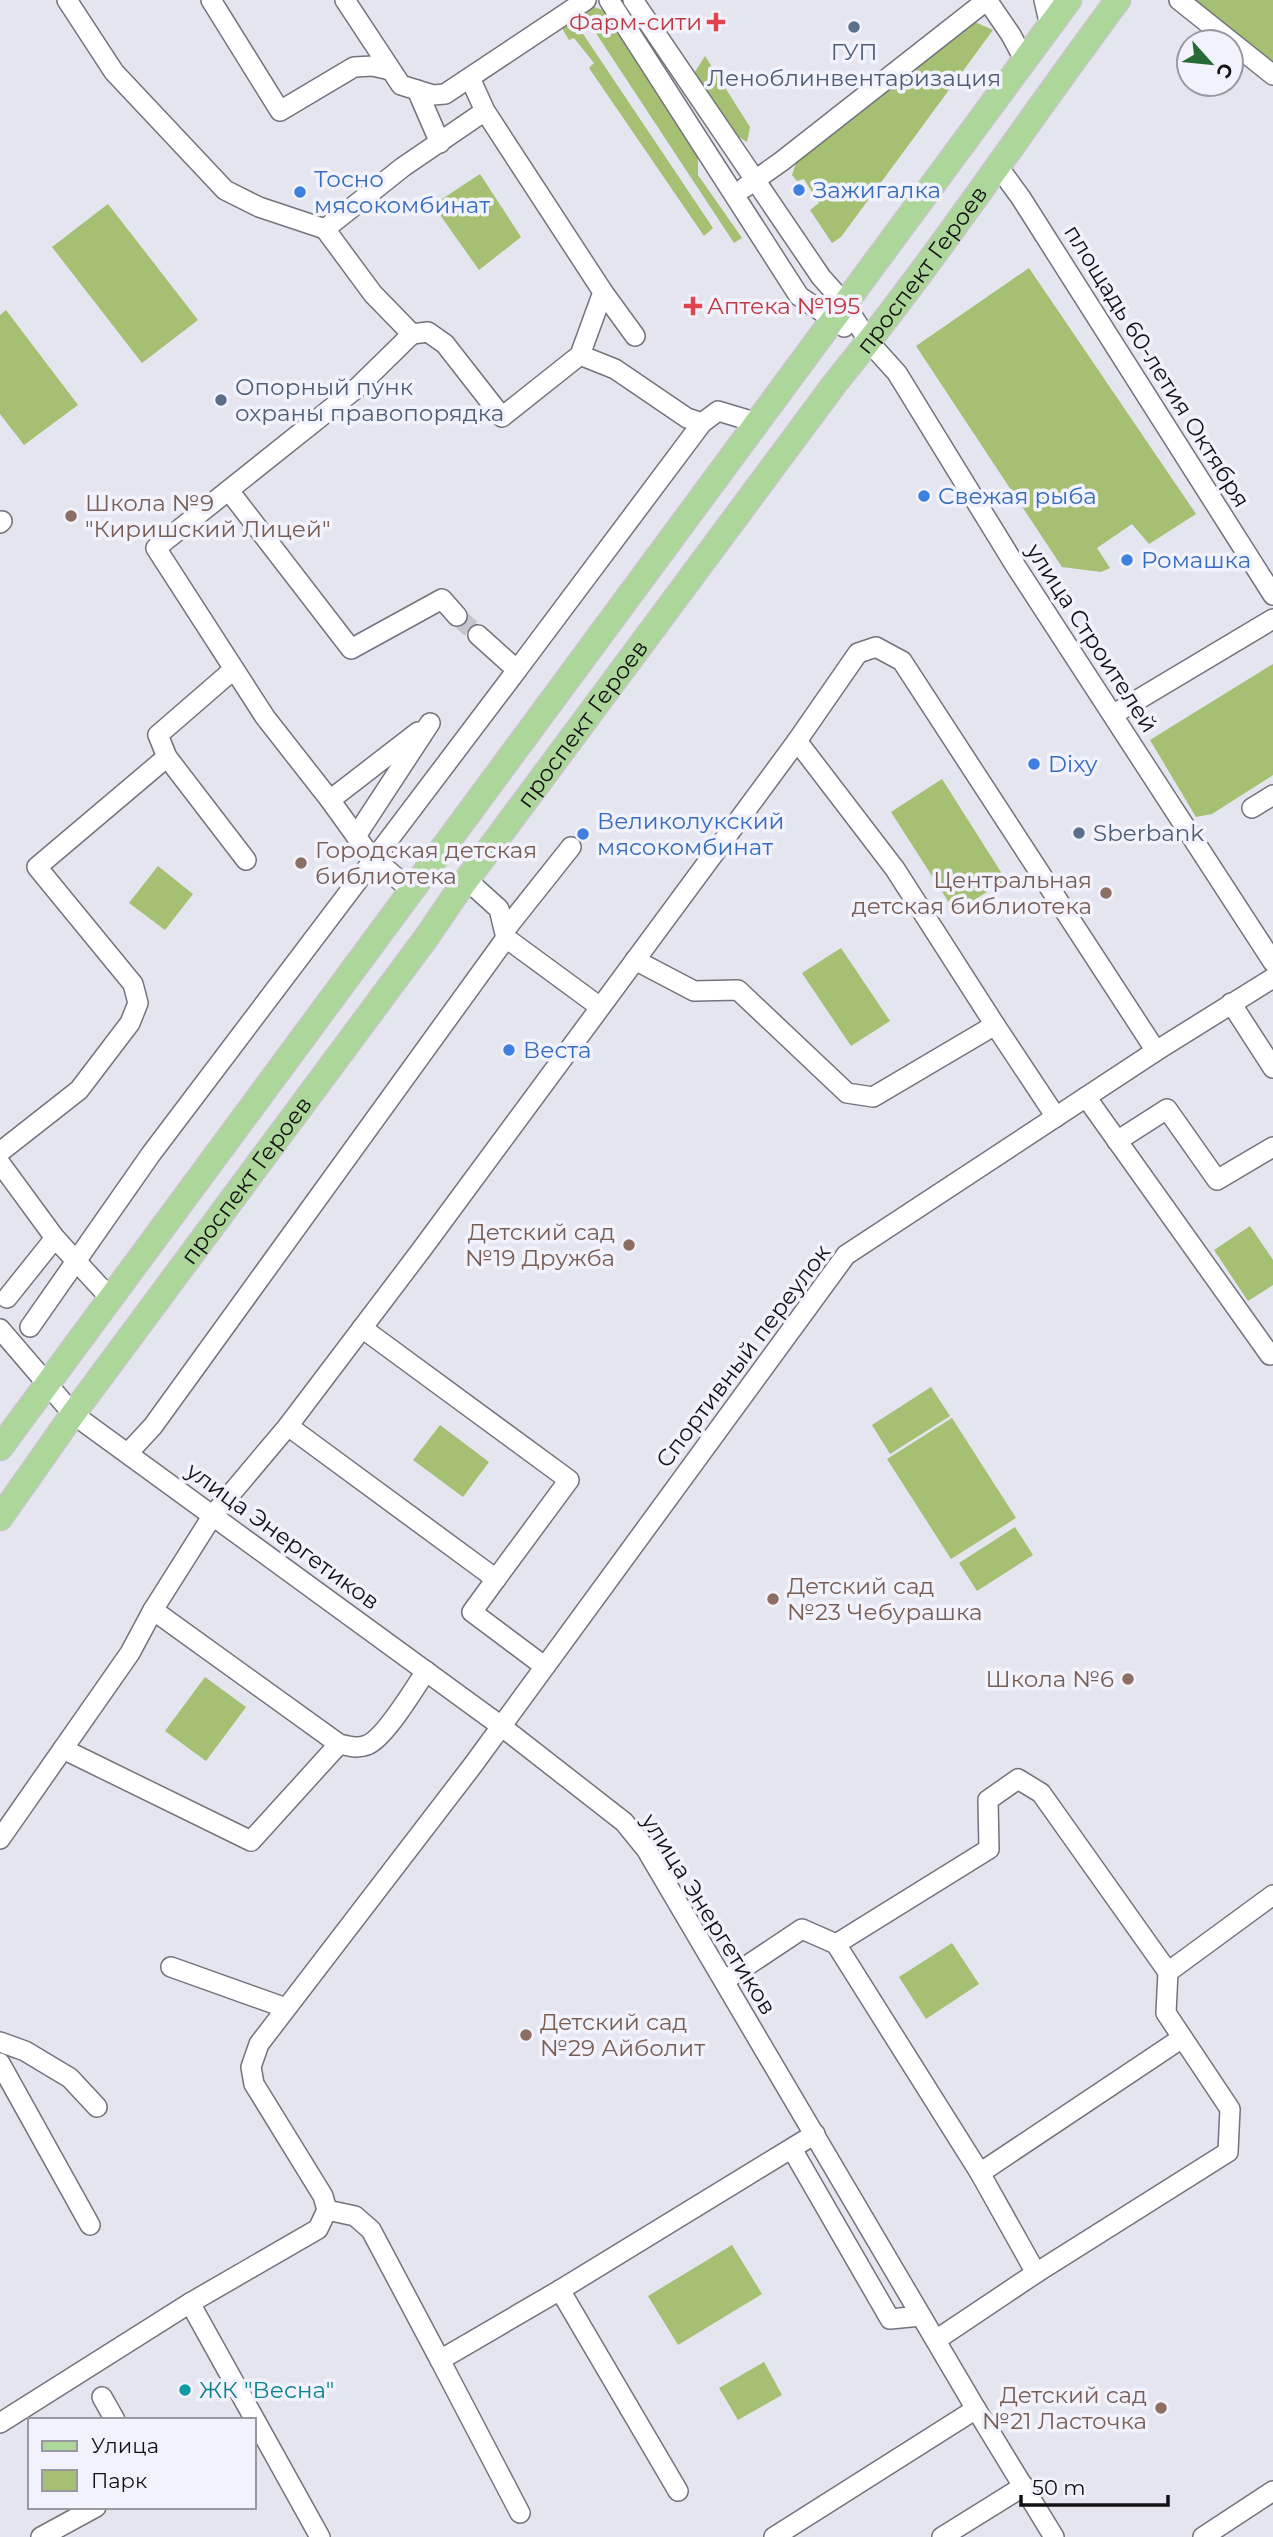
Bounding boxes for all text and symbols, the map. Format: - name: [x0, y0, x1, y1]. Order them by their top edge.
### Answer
- place label: Фарм-сити: [569, 8, 702, 36]
- marker: Фарм-сити: [708, 14, 724, 30]
- marker: ГУП Леноблинвентаризация: [846, 19, 862, 35]
- north arrow: [1175, 28, 1245, 98]
- place label: ГУП Леноблинвентаризация: [707, 38, 1001, 92]
- text: С: [1211, 59, 1238, 82]
- place label: Тосно мясокомбинат: [314, 165, 490, 219]
- place label: Зажигалка: [813, 176, 941, 204]
- street label: проспект Героев: [850, 180, 993, 359]
- marker: Зажигалка: [791, 182, 807, 198]
- marker: Тосно мясокомбинат: [292, 184, 308, 200]
- street label: площадь 60-летия Октября: [1058, 220, 1256, 512]
- place label: Аптека №195: [707, 292, 860, 320]
- marker: Аптека №195: [685, 298, 701, 314]
- place label: Опорный пунк охраны правопорядка: [235, 373, 504, 427]
- marker: Опорный пунк охраны правопорядка: [213, 392, 229, 408]
- place label: Свежая рыба: [938, 482, 1097, 510]
- marker: Свежая рыба: [916, 488, 932, 504]
- place label: Школа №9 "Киришский Лицей": [85, 489, 330, 543]
- marker: Школа №9 "Киришский Лицей": [63, 508, 79, 524]
- street label: улица Строителей: [1020, 537, 1164, 738]
- place label: Ромашка: [1141, 546, 1251, 574]
- marker: Ромашка: [1119, 552, 1135, 568]
- street label: проспект Героев: [511, 634, 654, 813]
- place label: Dixy: [1048, 750, 1098, 778]
- marker: Dixy: [1026, 756, 1042, 772]
- place label: Великолукский мясокомбинат: [597, 807, 784, 861]
- place label: Sberbank: [1093, 819, 1204, 847]
- marker: Sberbank: [1071, 825, 1087, 841]
- marker: Великолукский мясокомбинат: [575, 826, 591, 842]
- place label: Городская детская библиотека: [315, 836, 537, 890]
- marker: Городская детская библиотека: [293, 855, 309, 871]
- place label: Центральная детская библиотека: [852, 866, 1092, 920]
- marker: Центральная детская библиотека: [1098, 885, 1114, 901]
- place label: Веста: [523, 1036, 591, 1064]
- marker: Веста: [501, 1042, 517, 1058]
- street label: проспект Героев: [175, 1091, 318, 1270]
- place label: Детский сад №19 Дружба: [465, 1218, 615, 1272]
- marker: Детский сад №19 Дружба: [621, 1237, 637, 1253]
- street label: Спортивный переулок: [650, 1238, 837, 1473]
- street label: улица Энергетиков: [180, 1456, 385, 1615]
- place label: Детский сад №23 Чебурашка: [787, 1572, 982, 1626]
- marker: Детский сад №23 Чебурашка: [765, 1591, 781, 1607]
- place label: Школа №6: [986, 1665, 1114, 1693]
- marker: Школа №6: [1120, 1671, 1136, 1687]
- street label: улица Энергетиков: [635, 1807, 782, 2020]
- place label: Детский сад №29 Айболит: [540, 2008, 705, 2062]
- marker: Детский сад №29 Айболит: [518, 2027, 534, 2043]
- place label: ЖК "Весна": [199, 2376, 334, 2404]
- place label: Детский сад №21 Ласточка: [982, 2381, 1147, 2435]
- marker: ЖК "Весна": [177, 2382, 193, 2398]
- marker: Детский сад №21 Ласточка: [1153, 2400, 1169, 2416]
- legend: [28, 2418, 256, 2509]
- text: Улица: [91, 2433, 159, 2458]
- scale bar: [1021, 2464, 1168, 2508]
- text: Парк: [91, 2468, 147, 2493]
- text: 50 m: [1032, 2475, 1086, 2500]

